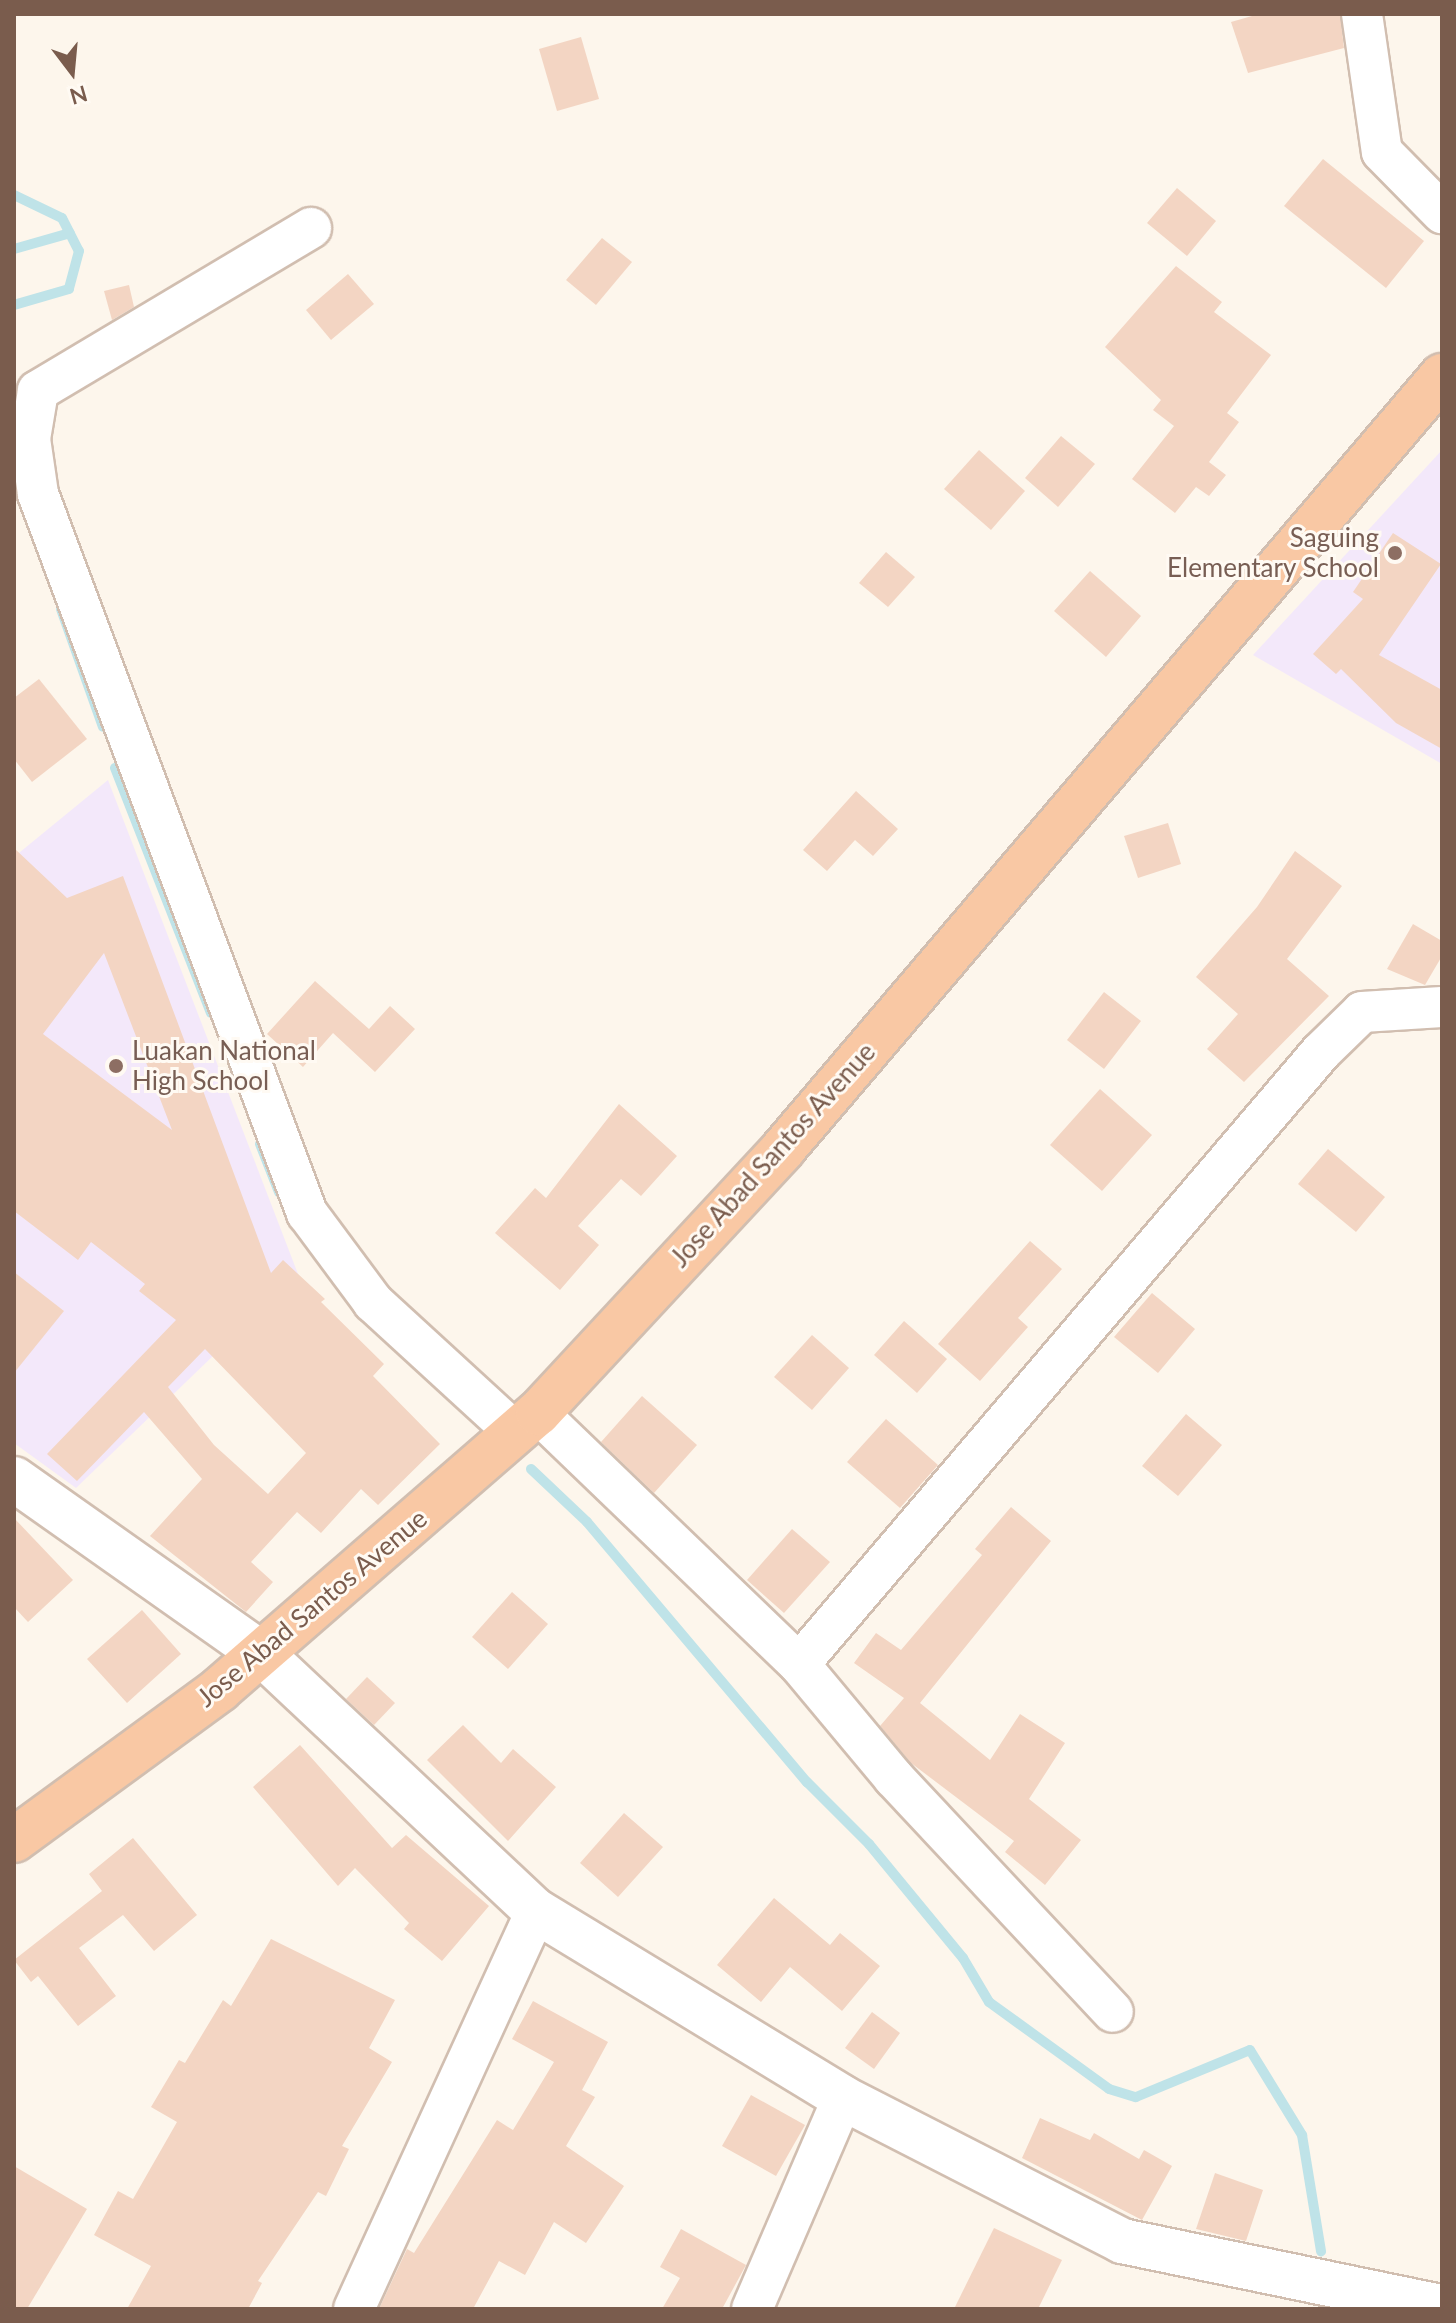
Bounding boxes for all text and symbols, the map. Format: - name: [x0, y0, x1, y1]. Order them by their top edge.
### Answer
- north arrow: [32, 32, 112, 112]
- text: N: [67, 80, 91, 111]
- place label: Saguing Elementary School: [1166, 522, 1379, 584]
- marker: Saguing Elementary School: [1386, 544, 1404, 562]
- place label: Luakan National High School: [132, 1035, 316, 1096]
- street label: Jose Abad Santos Avenue: [664, 1036, 882, 1274]
- marker: Luakan National High School: [107, 1057, 125, 1075]
- street label: Jose Abad Santos Avenue: [190, 1502, 434, 1714]

